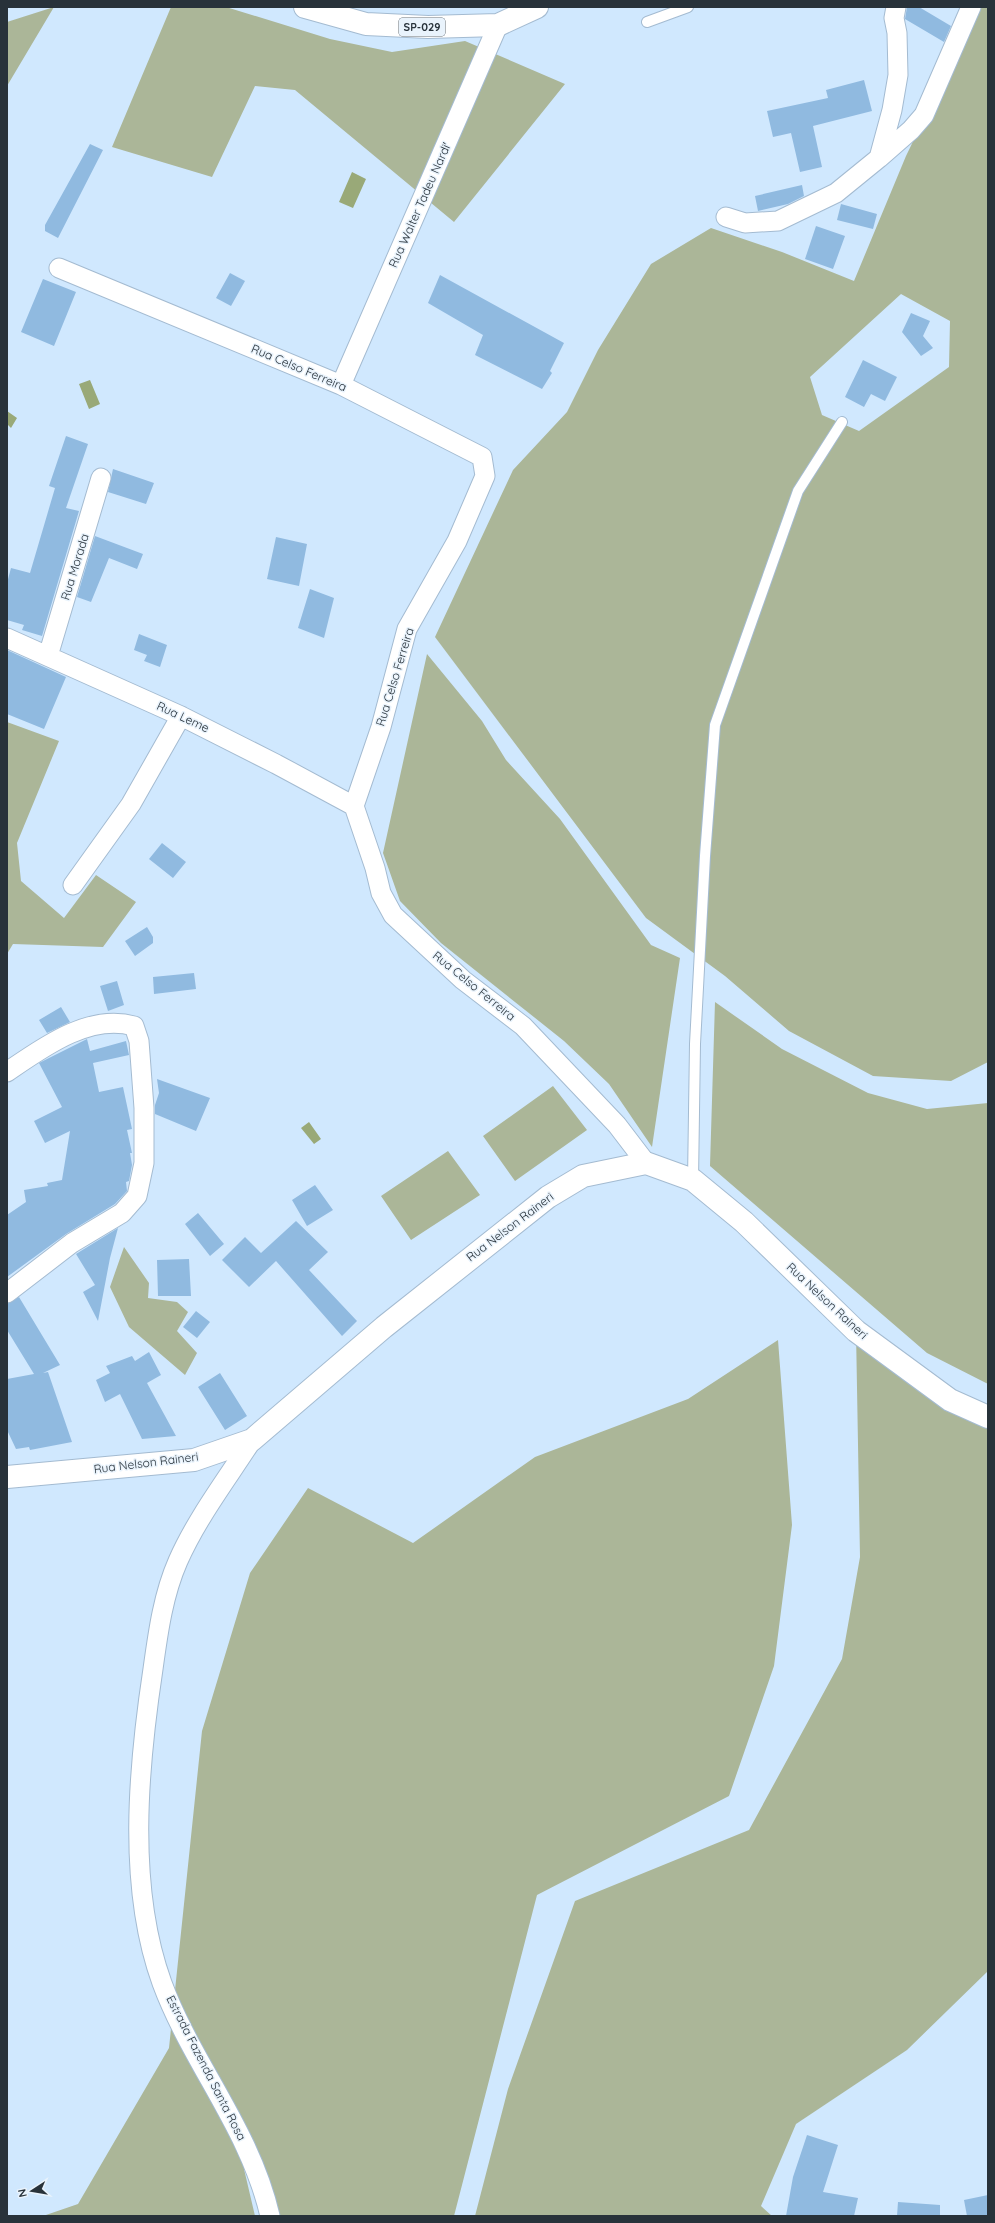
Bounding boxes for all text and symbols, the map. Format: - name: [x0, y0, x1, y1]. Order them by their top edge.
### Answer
- road number: SP-029: [399, 18, 445, 36]
- street label: Rua Walter Tadeu Nardi': [385, 140, 454, 270]
- street label: Rua Celso Ferreira: [249, 341, 349, 394]
- street label: Rua Morada: [57, 532, 92, 602]
- street label: Rua Celso Ferreira: [372, 626, 417, 728]
- street label: Rua Leme: [155, 698, 212, 735]
- street label: Rua Celso Ferreira: [430, 948, 519, 1024]
- street label: Rua Nelson Raineri: [463, 1189, 556, 1264]
- street label: Rua Nelson Raineri: [784, 1259, 871, 1342]
- street label: Rua Nelson Raineri: [93, 1449, 199, 1476]
- street label: Estrada Fazenda Santa Rosa: [163, 1993, 250, 2143]
- north arrow: [12, 2171, 52, 2211]
- text: N: [15, 2188, 30, 2198]

